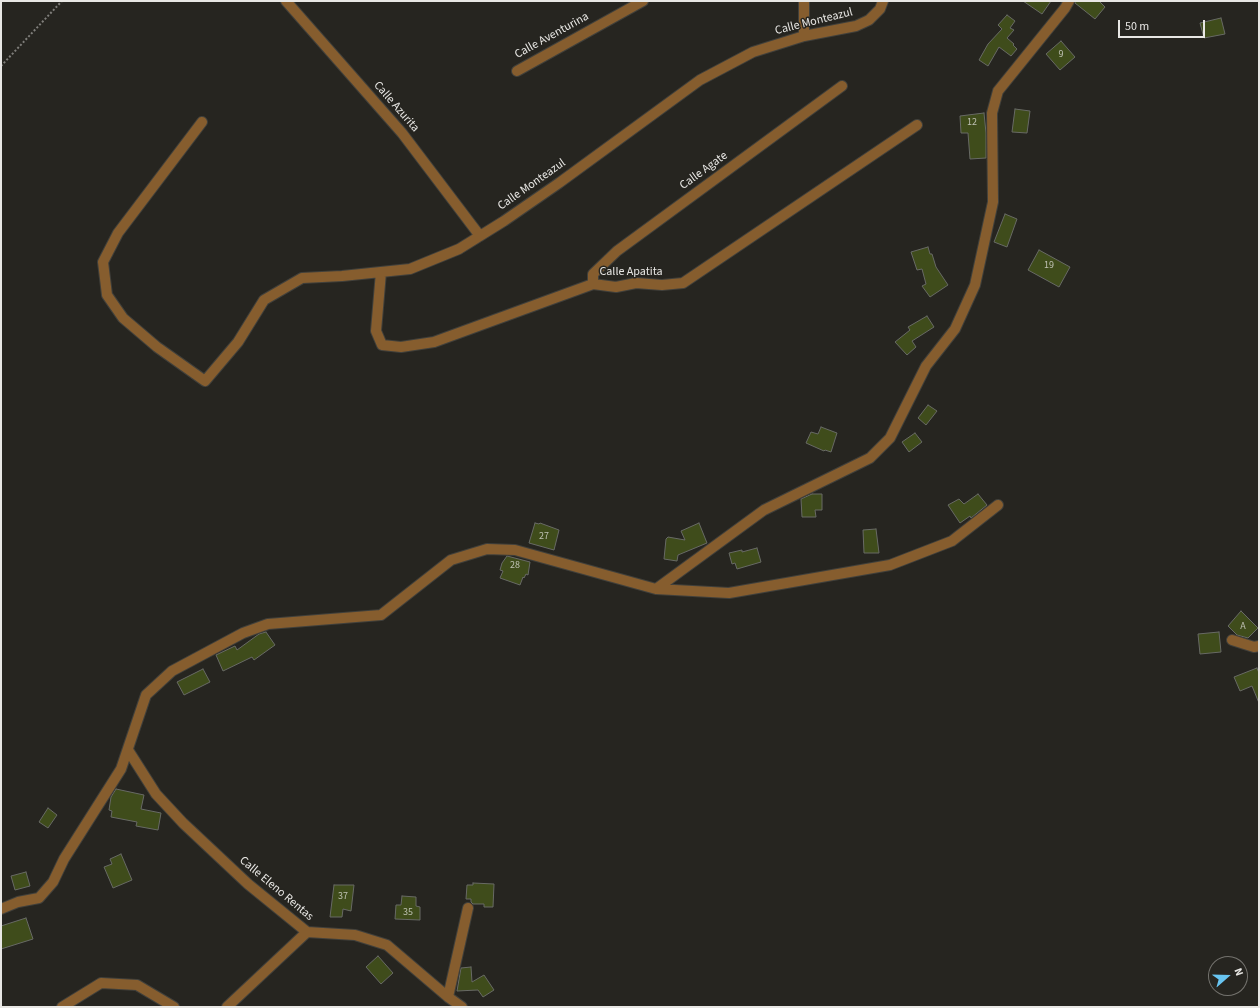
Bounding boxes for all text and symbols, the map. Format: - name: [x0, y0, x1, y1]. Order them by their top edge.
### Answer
- street label: Calle Monteazul: [774, 5, 854, 39]
- street label: Calle Aventurina: [513, 10, 591, 62]
- scale bar: [1120, 12, 1207, 38]
- text: 50 m: [1125, 18, 1149, 35]
- house number: 9: [1059, 49, 1063, 61]
- street label: Calle Azurita: [370, 79, 422, 135]
- house number: 12: [967, 117, 977, 129]
- street label: Calle Agate: [677, 149, 731, 193]
- street label: Calle Monteazul: [495, 156, 569, 214]
- house number: 19: [1044, 260, 1054, 272]
- street label: Calle Apatita: [599, 265, 663, 279]
- house number: 27: [539, 531, 549, 543]
- house number: 28: [510, 560, 520, 572]
- house number: A: [1240, 621, 1246, 633]
- street label: Calle Eleno Rentas: [236, 854, 316, 924]
- house number: 37: [338, 891, 348, 903]
- house number: 35: [403, 907, 413, 919]
- north arrow: [1208, 956, 1248, 996]
- text: N: [1231, 966, 1247, 978]

